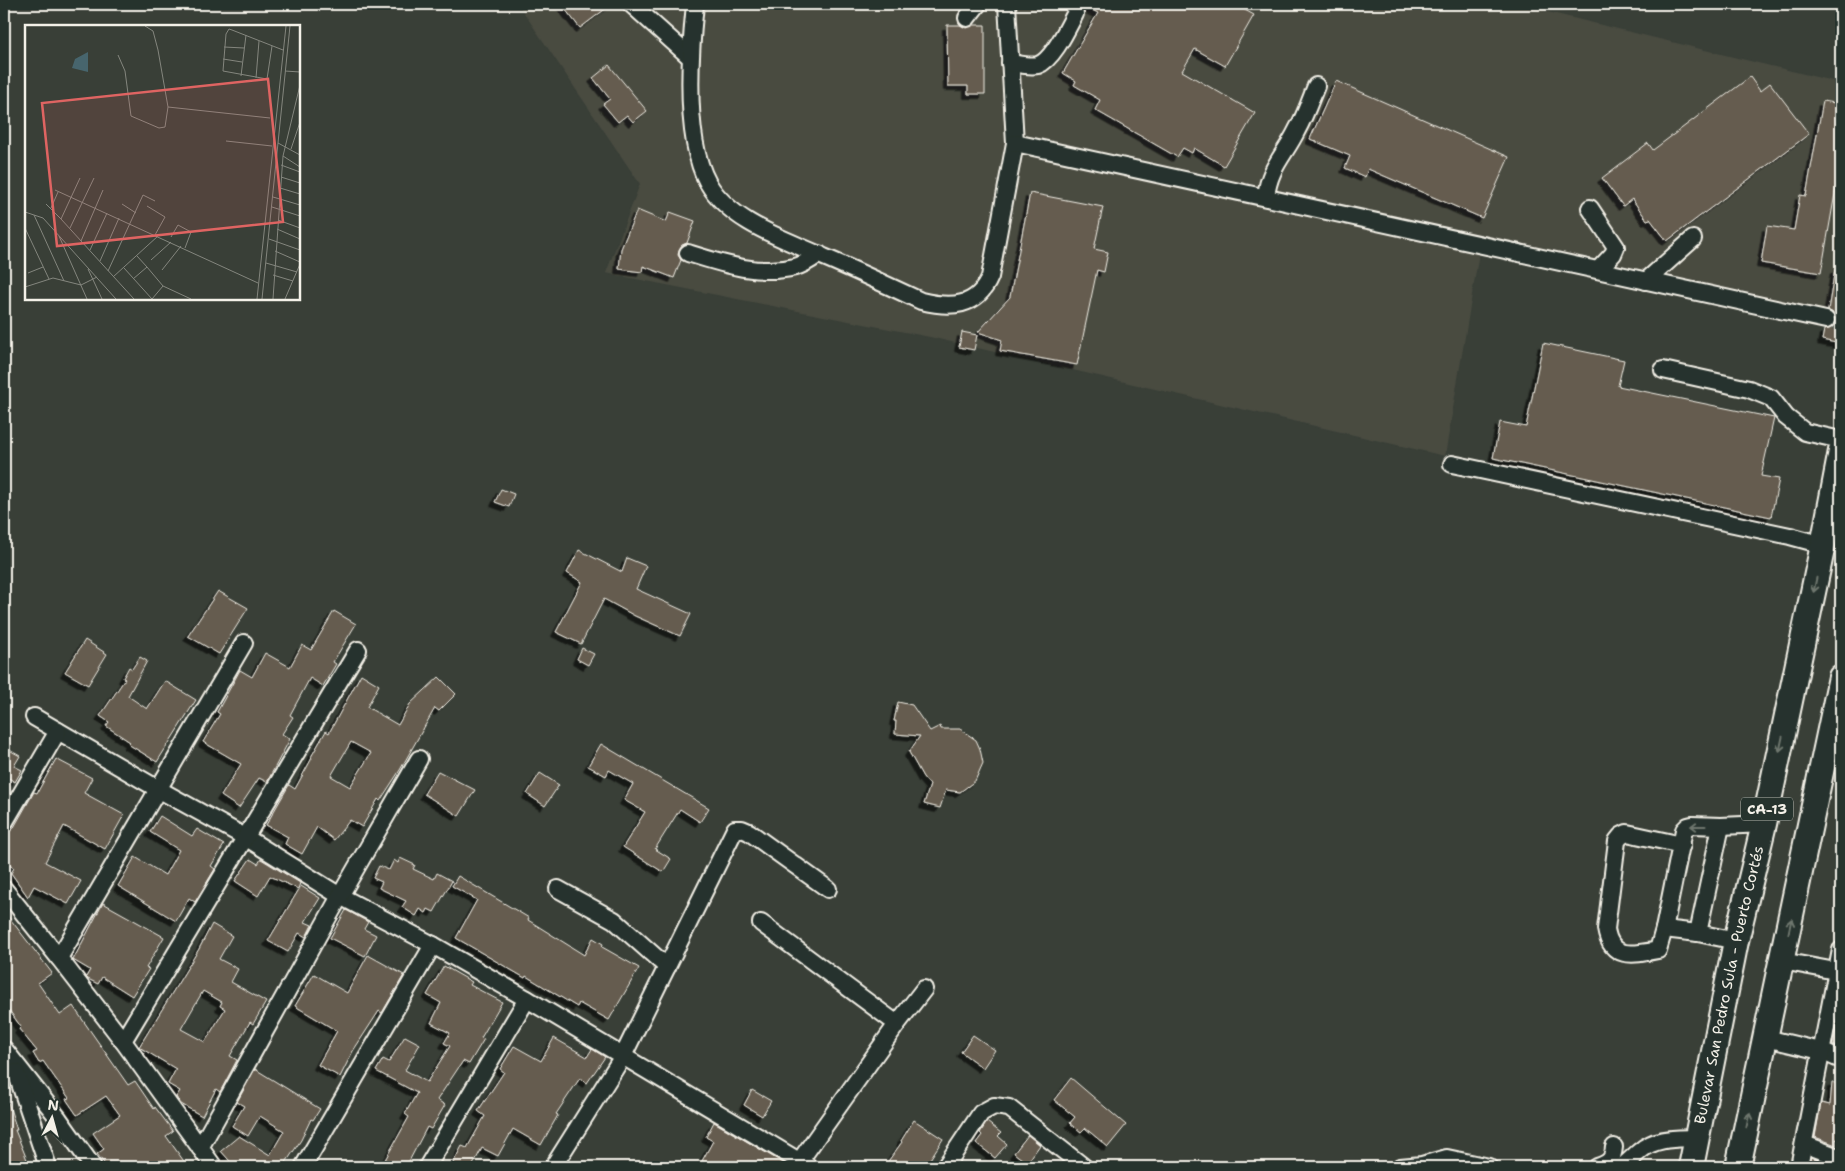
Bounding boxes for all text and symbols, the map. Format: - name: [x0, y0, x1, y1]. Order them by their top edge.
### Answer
- inset map: [25, 25, 300, 300]
- one-way arrow: [1810, 576, 1819, 592]
- one-way arrow: [1776, 735, 1785, 751]
- road number: CA-13: [1741, 798, 1793, 821]
- one-way arrow: [1690, 821, 1706, 831]
- street label: Bulevar San Pedro Sula - Puerto Cortés: [1690, 844, 1768, 1126]
- one-way arrow: [1785, 919, 1795, 935]
- north arrow: [28, 1094, 78, 1144]
- text: N: [47, 1096, 60, 1115]
- one-way arrow: [1744, 1112, 1753, 1128]

